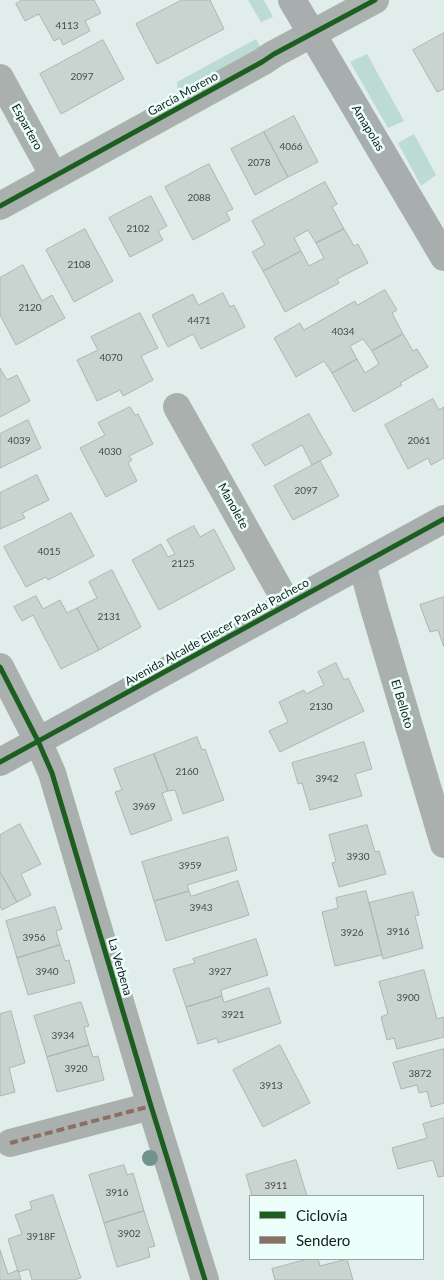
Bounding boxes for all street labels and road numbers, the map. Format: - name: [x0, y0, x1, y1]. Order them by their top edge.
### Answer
- street label: García Moreno: [145, 69, 221, 119]
- street label: Espartero: [8, 101, 46, 153]
- street label: Amapolas: [349, 102, 387, 154]
- street label: Manolete: [215, 481, 251, 531]
- street label: Avenida Alcalde Eliecer Parada Pacheco: [122, 575, 312, 689]
- street label: El Belloto: [388, 678, 416, 730]
- street label: La Verbena: [105, 937, 135, 997]

